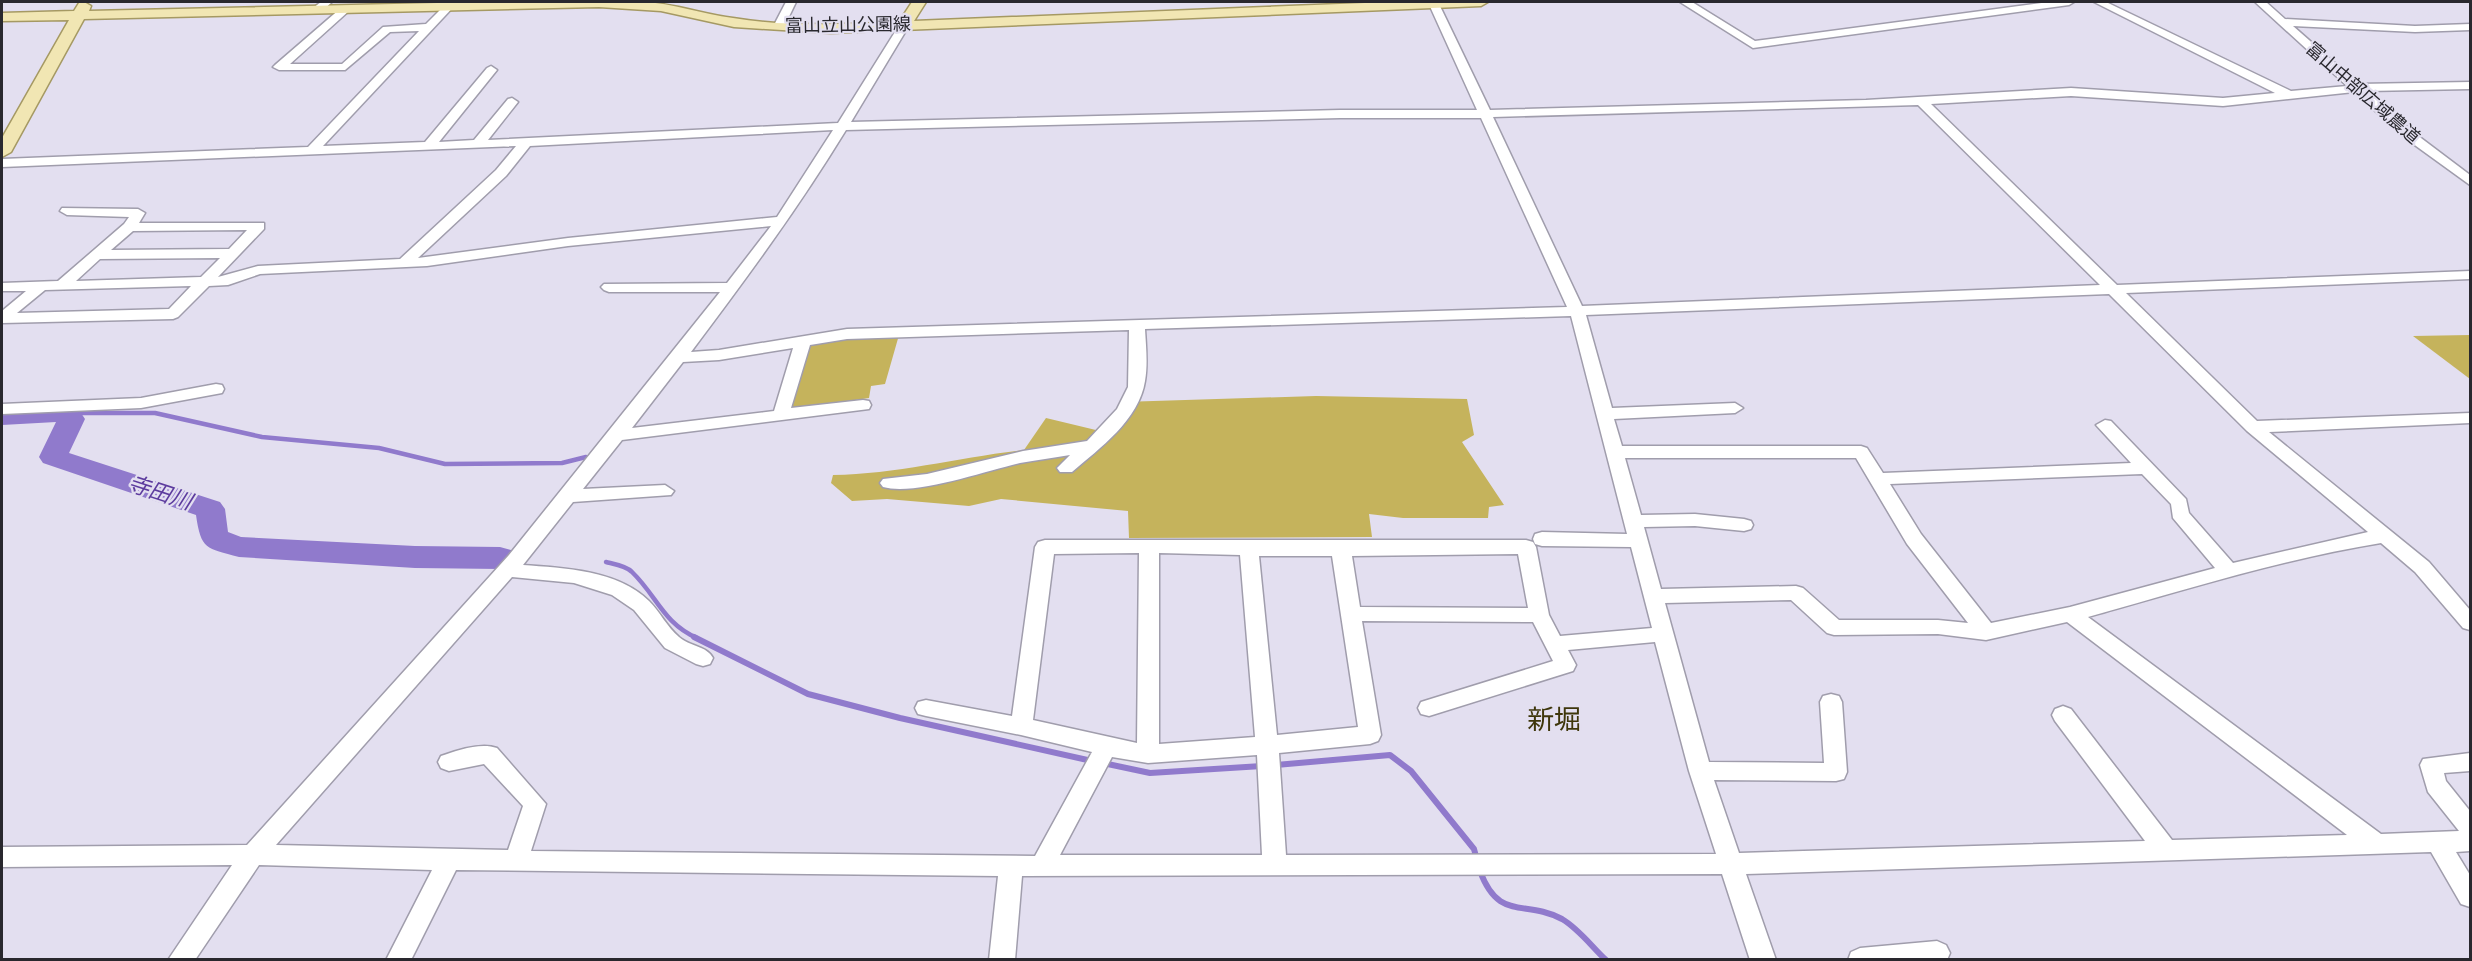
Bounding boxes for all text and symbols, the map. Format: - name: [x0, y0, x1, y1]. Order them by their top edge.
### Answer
- street label: 富山立山公園線: [785, 13, 911, 35]
- street label: 富山中部広域農道: [2303, 37, 2425, 147]
- water label: 寺田川: [125, 469, 197, 514]
- district label: 新堀: [1527, 704, 1581, 734]

